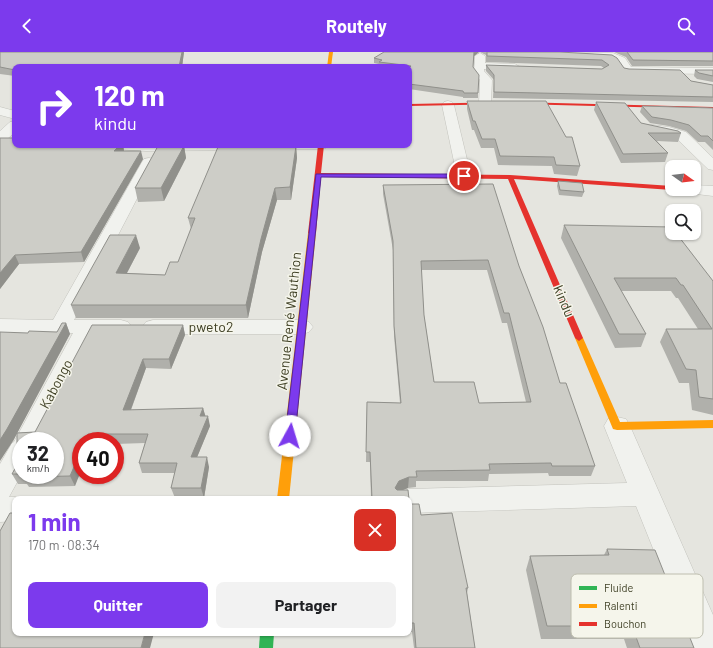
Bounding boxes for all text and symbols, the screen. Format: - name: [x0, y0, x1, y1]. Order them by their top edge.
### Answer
- icon: back: [16, 15, 38, 37]
- text: Routely: [326, 15, 387, 37]
- icon: search: [675, 15, 697, 37]
- text: 120 m: [94, 78, 165, 112]
- icon: right: [28, 80, 80, 132]
- text: kindu: [94, 112, 137, 134]
- pin: [447, 159, 481, 193]
- north arrow: [665, 160, 701, 196]
- map controls: [665, 160, 701, 240]
- icon: arrive: [453, 165, 475, 187]
- button: search: [665, 204, 701, 240]
- street label: Avenue René Wauthion: [273, 251, 304, 391]
- street label: kindu: [550, 282, 579, 319]
- street label: pweto2: [189, 318, 233, 335]
- street label: Kabongo: [35, 356, 76, 411]
- position arrow: [269, 415, 311, 457]
- speed limit sign: 40: [72, 432, 124, 484]
- text: 32: [27, 441, 49, 465]
- text: km/h: [27, 462, 49, 474]
- text: 1 min: [28, 507, 81, 536]
- button: close: [354, 509, 396, 551]
- text: 170 m · 08:34: [28, 537, 100, 553]
- legend: [571, 574, 703, 638]
- text: Fluide: [604, 581, 633, 594]
- button: Quitter: [28, 582, 208, 628]
- button: Partager: [216, 582, 396, 628]
- text: Ralenti: [604, 599, 638, 612]
- text: Bouchon: [604, 617, 646, 630]

